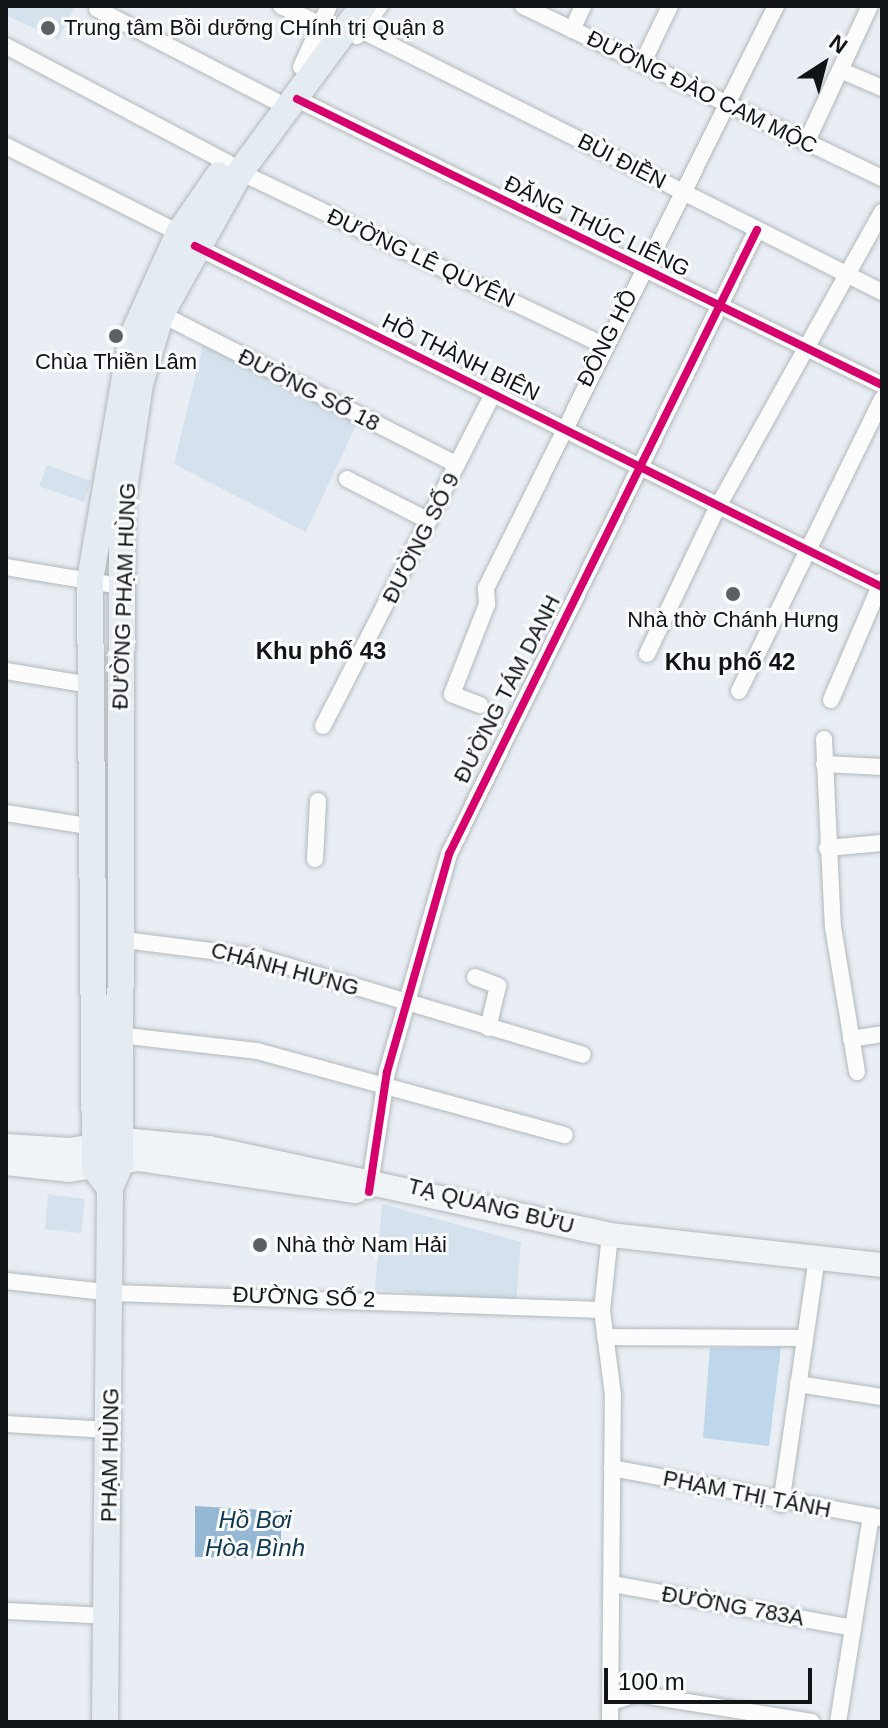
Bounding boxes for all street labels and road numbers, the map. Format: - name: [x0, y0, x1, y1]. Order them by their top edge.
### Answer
- street label: ĐƯỜNG ĐÀO CAM MỘC: [583, 25, 821, 159]
- street label: BÙI ĐIỀN: [574, 128, 670, 194]
- street label: ĐẶNG THÚC LIÊNG: [500, 170, 694, 282]
- street label: ĐƯỜNG LÊ QUYÊN: [323, 203, 519, 313]
- street label: ĐÔNG HỒ: [571, 285, 643, 391]
- street label: HỒ THÀNH BIÊN: [378, 307, 544, 407]
- street label: ĐƯỜNG SỐ 18: [234, 343, 384, 437]
- street label: ĐƯỜNG SỐ 9: [377, 468, 465, 608]
- street label: ĐƯỜNG PHẠM HÙNG: [107, 482, 141, 710]
- street label: ĐƯỜNG TÁM DANH: [448, 591, 566, 787]
- street label: CHÁNH HƯNG: [208, 937, 362, 1001]
- street label: TẠ QUANG BỬU: [405, 1173, 577, 1239]
- street label: ĐƯỜNG SỐ 2: [232, 1281, 376, 1313]
- street label: PHẠM HÙNG: [96, 1388, 124, 1522]
- street label: PHẠM THỊ TÁNH: [660, 1465, 834, 1523]
- street label: ĐƯỜNG 783A: [660, 1580, 806, 1632]

